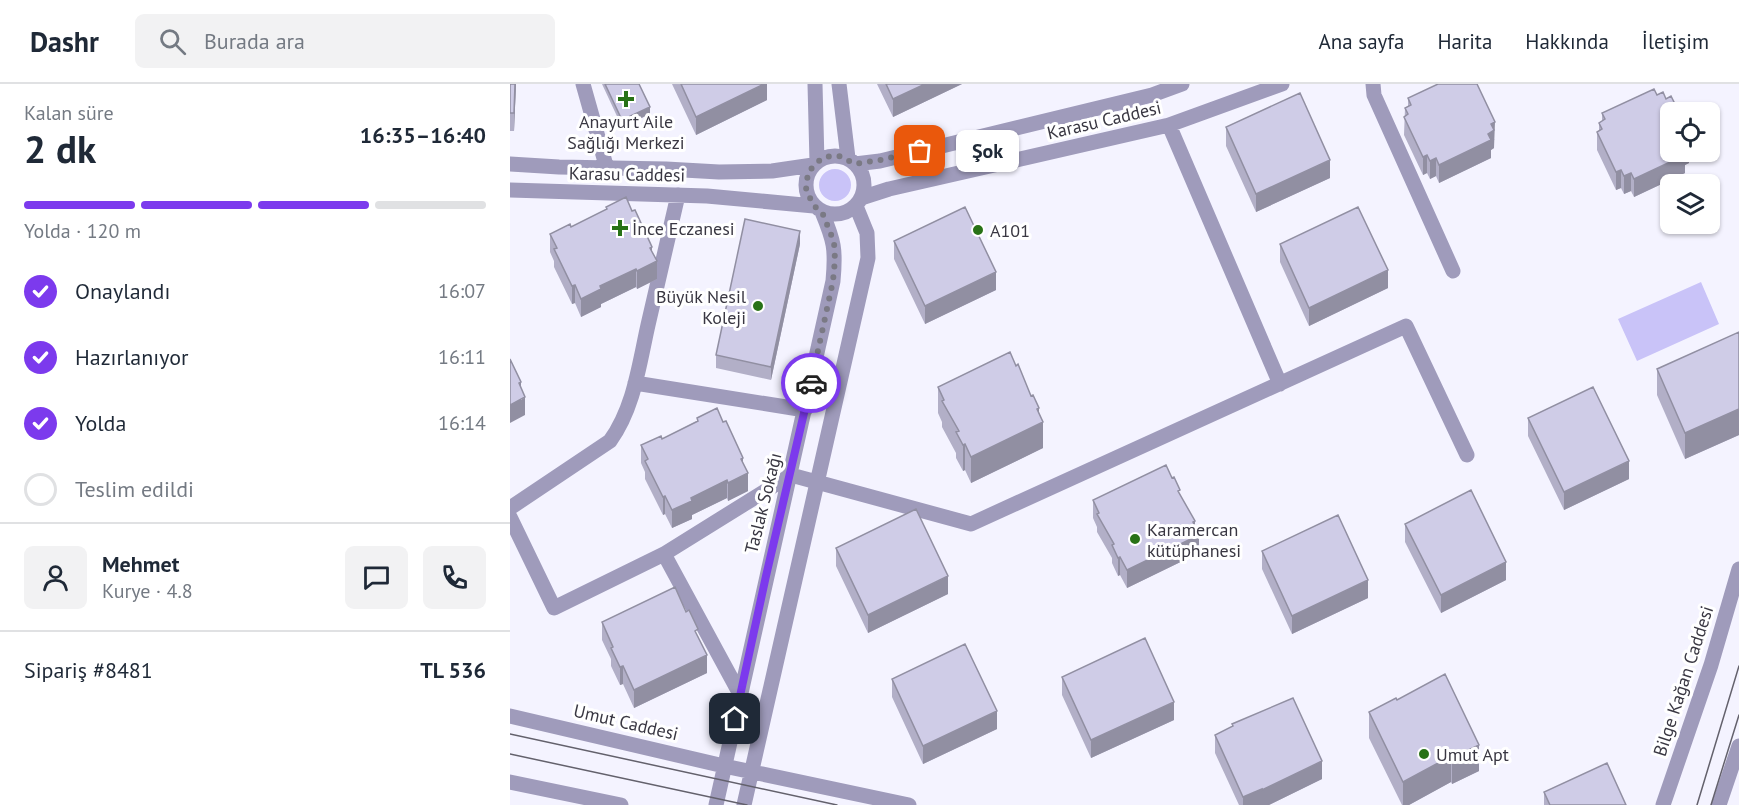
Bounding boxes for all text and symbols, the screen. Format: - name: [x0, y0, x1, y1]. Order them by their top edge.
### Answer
- search box: [135, 14, 555, 68]
- text: Dashr: [30, 23, 99, 60]
- icon: search: [156, 25, 189, 58]
- text: Burada ara: [204, 27, 305, 55]
- text: Ana sayfa: [1319, 28, 1404, 55]
- text: Harita: [1437, 28, 1492, 55]
- text: Hakkında: [1525, 28, 1609, 55]
- text: İletişim: [1642, 28, 1709, 55]
- marker: Anayurt Aile Sağlığı Merkezi: [617, 90, 635, 108]
- street label: Karasu Caddesi: [1045, 96, 1163, 144]
- text: Kalan süre: [24, 100, 114, 126]
- map controls: [1660, 102, 1720, 234]
- button: locate: [1660, 102, 1720, 162]
- place label: Anayurt Aile Sağlığı Merkezi: [567, 110, 685, 154]
- text: 16:35–16:40: [360, 121, 486, 149]
- text: 2 dk: [24, 123, 96, 174]
- pin: [894, 125, 945, 176]
- callout: Şok: [956, 130, 1019, 172]
- icon: bag: [903, 134, 936, 167]
- text: Şok: [972, 138, 1003, 164]
- street label: Karasu Caddesi: [569, 161, 685, 187]
- button: layers: [1660, 174, 1720, 234]
- place label: İnce Eczanesi: [632, 217, 735, 240]
- text: Yolda · 120 m: [24, 218, 141, 244]
- place label: A101: [990, 219, 1030, 242]
- marker: İnce Eczanesi: [613, 221, 627, 235]
- marker: A101: [971, 223, 985, 237]
- icon: check: [24, 275, 57, 308]
- text: Onaylandı: [75, 277, 170, 305]
- text: 16:07: [438, 278, 486, 304]
- place label: Büyük Nesil Koleji: [656, 285, 747, 329]
- marker: Büyük Nesil Koleji: [751, 299, 765, 313]
- icon: check: [24, 341, 57, 374]
- text: Hazırlanıyor: [75, 343, 188, 371]
- text: 16:11: [438, 344, 486, 370]
- courier: [781, 353, 841, 413]
- icon: car: [795, 367, 828, 400]
- icon: check: [24, 407, 57, 440]
- text: Yolda: [75, 409, 126, 437]
- text: 16:14: [438, 410, 486, 436]
- street label: Taslak Sokağı: [739, 450, 787, 556]
- text: Teslim edildi: [75, 475, 194, 503]
- place label: Karamercan kütüphanesi: [1147, 518, 1241, 562]
- marker: Karamercan kütüphanesi: [1128, 532, 1142, 546]
- button: person: [24, 546, 87, 609]
- button: chat: [345, 546, 408, 609]
- button: phone: [423, 546, 486, 609]
- text: Mehmet: [102, 550, 179, 578]
- text: Kurye · 4.8: [102, 578, 193, 604]
- street label: Bilge Kağan Caddesi: [1648, 603, 1718, 759]
- text: Sipariş #8481: [24, 656, 153, 684]
- text: TL 536: [420, 656, 486, 684]
- pin: [709, 693, 760, 744]
- street label: Umut Caddesi: [571, 699, 681, 745]
- icon: home: [718, 702, 751, 735]
- place label: Umut Apt: [1436, 743, 1509, 766]
- marker: Umut Apt: [1417, 747, 1431, 761]

